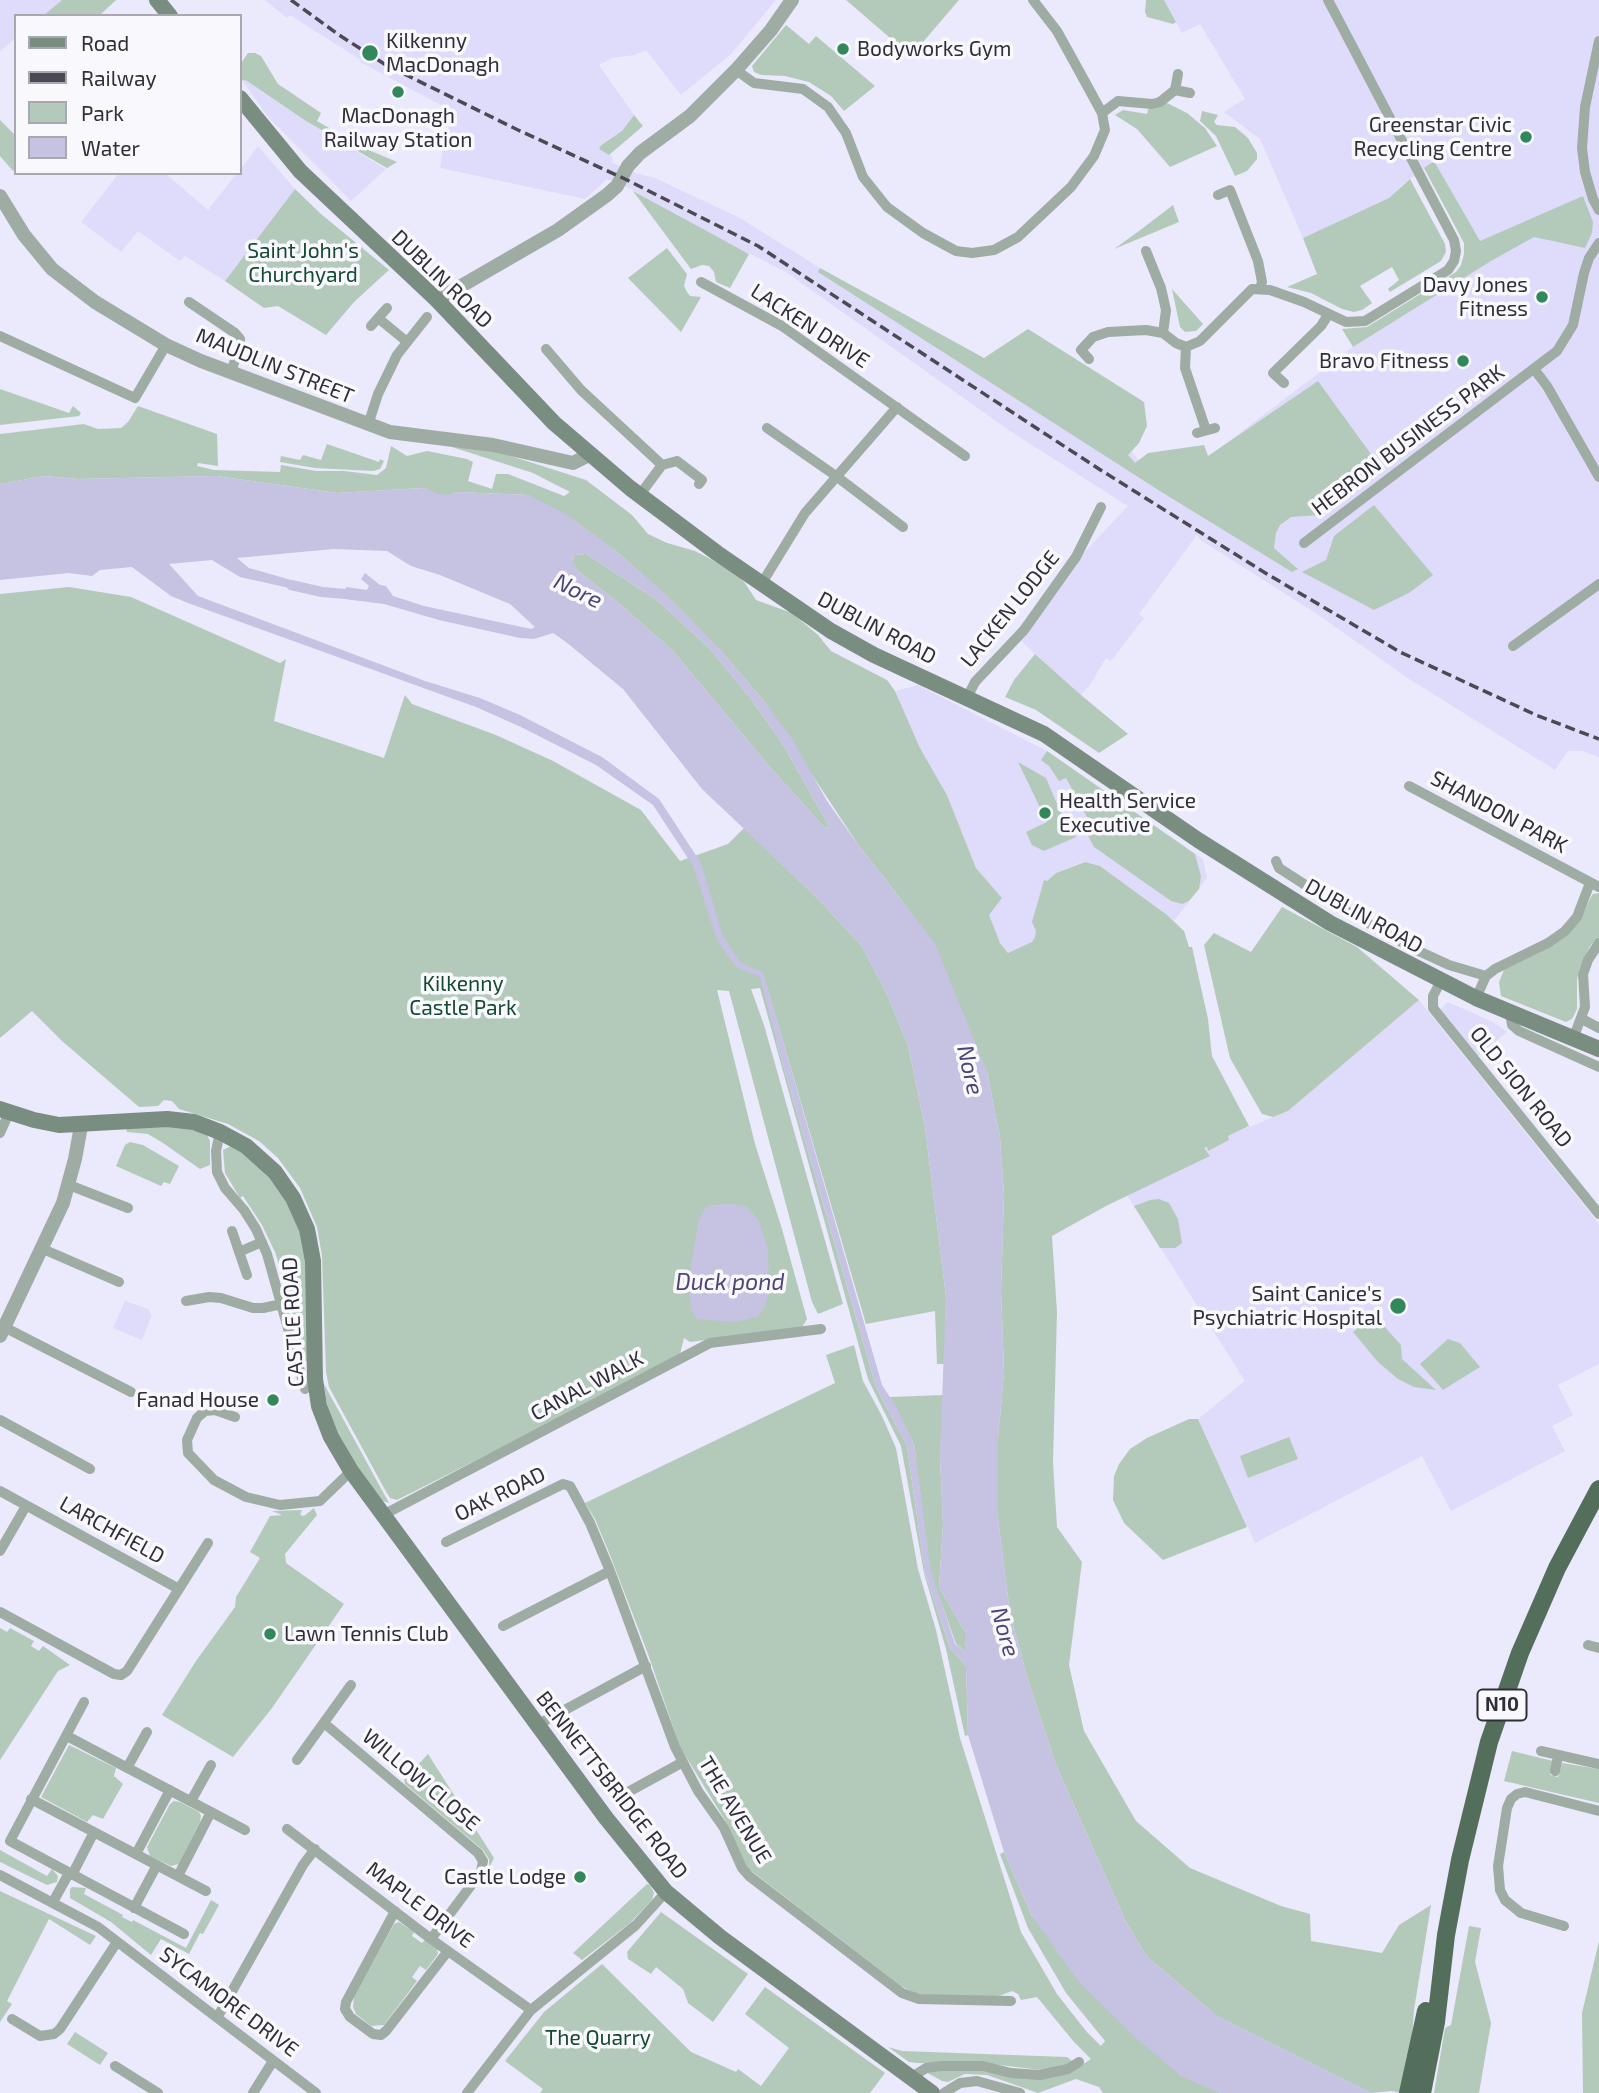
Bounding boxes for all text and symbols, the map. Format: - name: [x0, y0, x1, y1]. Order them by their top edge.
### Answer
- legend: [14, 14, 242, 175]
- place label: Kilkenny MacDonagh: [386, 28, 500, 78]
- text: Road: [81, 30, 129, 55]
- place label: Bodyworks Gym: [857, 36, 1011, 62]
- marker: Bodyworks Gym: [835, 41, 851, 57]
- marker: Kilkenny MacDonagh: [360, 43, 380, 63]
- text: Railway: [81, 65, 157, 90]
- marker: MacDonagh Railway Station: [390, 84, 406, 100]
- text: Park: [81, 100, 124, 125]
- place label: MacDonagh Railway Station: [324, 103, 472, 153]
- place label: Greenstar Civic Recycling Centre: [1353, 112, 1512, 162]
- marker: Greenstar Civic Recycling Centre: [1518, 129, 1534, 145]
- text: Water: [81, 135, 140, 160]
- street label: DUBLIN ROAD: [386, 225, 498, 333]
- park label: Saint John's Churchyard: [247, 238, 359, 288]
- place label: Davy Jones Fitness: [1422, 272, 1528, 322]
- street label: LACKEN DRIVE: [746, 278, 874, 374]
- marker: Davy Jones Fitness: [1534, 289, 1550, 305]
- street label: MAUDLIN STREET: [192, 323, 358, 409]
- place label: Bravo Fitness: [1319, 348, 1449, 374]
- marker: Bravo Fitness: [1455, 353, 1471, 369]
- street label: HEBRON BUSINESS PARK: [1307, 359, 1509, 521]
- street label: LACKEN LODGE: [955, 546, 1065, 672]
- water label: Nore: [549, 568, 607, 614]
- street label: DUBLIN ROAD: [813, 586, 941, 670]
- street label: SHANDON PARK: [1426, 765, 1572, 859]
- place label: Health Service Executive: [1059, 788, 1196, 838]
- marker: Health Service Executive: [1037, 805, 1053, 821]
- street label: DUBLIN ROAD: [1301, 873, 1427, 959]
- park label: Kilkenny Castle Park: [409, 971, 517, 1021]
- street label: OLD SION ROAD: [1465, 1021, 1577, 1153]
- water label: Nore: [951, 1042, 989, 1098]
- street label: CASTLE ROAD: [277, 1256, 309, 1388]
- water label: Duck pond: [675, 1268, 785, 1296]
- place label: Saint Canice's Psychiatric Hospital: [1192, 1281, 1382, 1331]
- marker: Saint Canice's Psychiatric Hospital: [1388, 1296, 1408, 1316]
- street label: CANAL WALK: [526, 1346, 648, 1426]
- place label: Fanad House: [136, 1387, 259, 1413]
- marker: Fanad House: [265, 1392, 281, 1408]
- street label: OAK ROAD: [450, 1461, 550, 1527]
- street label: LARCHFIELD: [55, 1491, 169, 1569]
- water label: Nore: [985, 1604, 1025, 1660]
- place label: Lawn Tennis Club: [284, 1621, 449, 1647]
- marker: Lawn Tennis Club: [262, 1626, 278, 1642]
- street label: BENNETTSBRIDGE ROAD: [531, 1686, 693, 1884]
- road number: N10: [1478, 1690, 1526, 1721]
- street label: WILLOW CLOSE: [357, 1724, 485, 1836]
- street label: THE AVENUE: [693, 1752, 777, 1868]
- street label: MAPLE DRIVE: [361, 1856, 479, 1954]
- place label: Castle Lodge: [444, 1864, 566, 1890]
- marker: Castle Lodge: [572, 1869, 588, 1885]
- street label: SYCAMORE DRIVE: [155, 1942, 303, 2062]
- park label: The Quarry: [545, 2025, 651, 2051]

